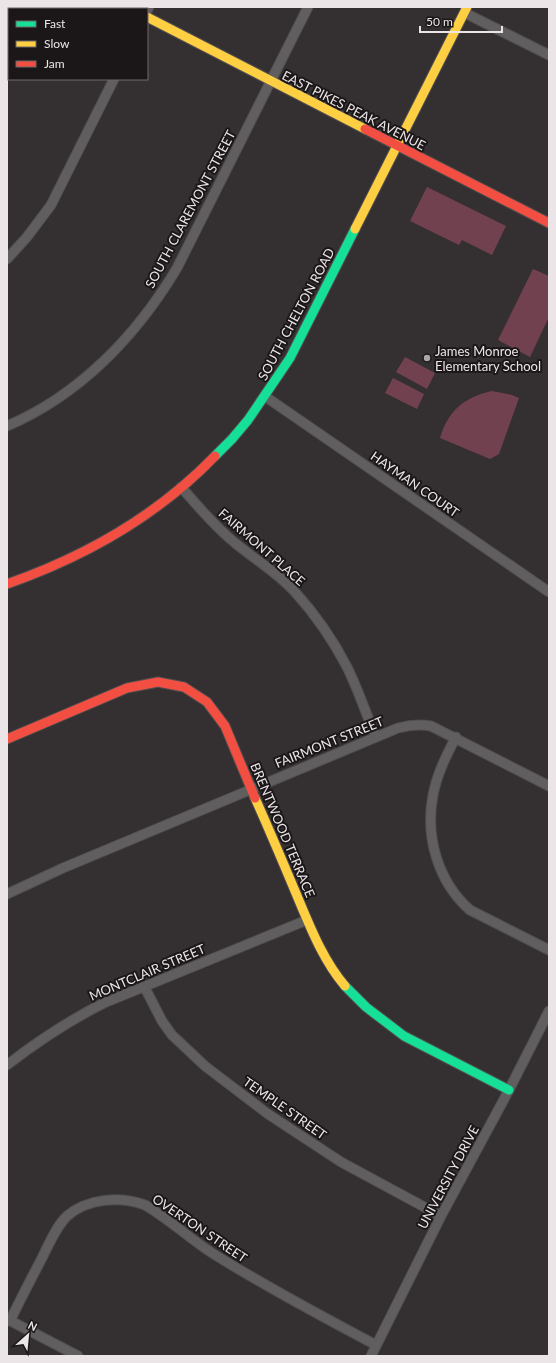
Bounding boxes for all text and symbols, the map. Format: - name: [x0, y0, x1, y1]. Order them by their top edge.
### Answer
- legend: [8, 8, 148, 80]
- scale bar: [420, 8, 502, 34]
- text: 50 m: [426, 14, 453, 29]
- text: Fast: [44, 16, 66, 31]
- text: Slow: [44, 36, 70, 51]
- text: Jam: [44, 56, 65, 71]
- street label: EAST PIKES PEAK AVENUE: [280, 67, 428, 153]
- street label: SOUTH CLAREMONT STREET: [142, 127, 239, 291]
- street label: SOUTH CHELTON ROAD: [254, 245, 338, 383]
- place label: James Monroe Elementary School: [435, 343, 541, 374]
- marker: James Monroe Elementary School: [422, 353, 432, 363]
- street label: HAYMAN COURT: [368, 448, 462, 521]
- street label: FAIRMONT PLACE: [215, 505, 309, 589]
- street label: FAIRMONT STREET: [272, 713, 386, 771]
- street label: BRENTWOOD TERRACE: [247, 760, 319, 900]
- street label: MONTCLAIR STREET: [87, 940, 208, 1004]
- street label: TEMPLE STREET: [240, 1073, 330, 1143]
- street label: UNIVERSITY DRIVE: [414, 1123, 482, 1231]
- street label: OVERTON STREET: [150, 1190, 251, 1266]
- north arrow: [8, 1315, 48, 1355]
- text: N: [26, 1318, 39, 1333]

